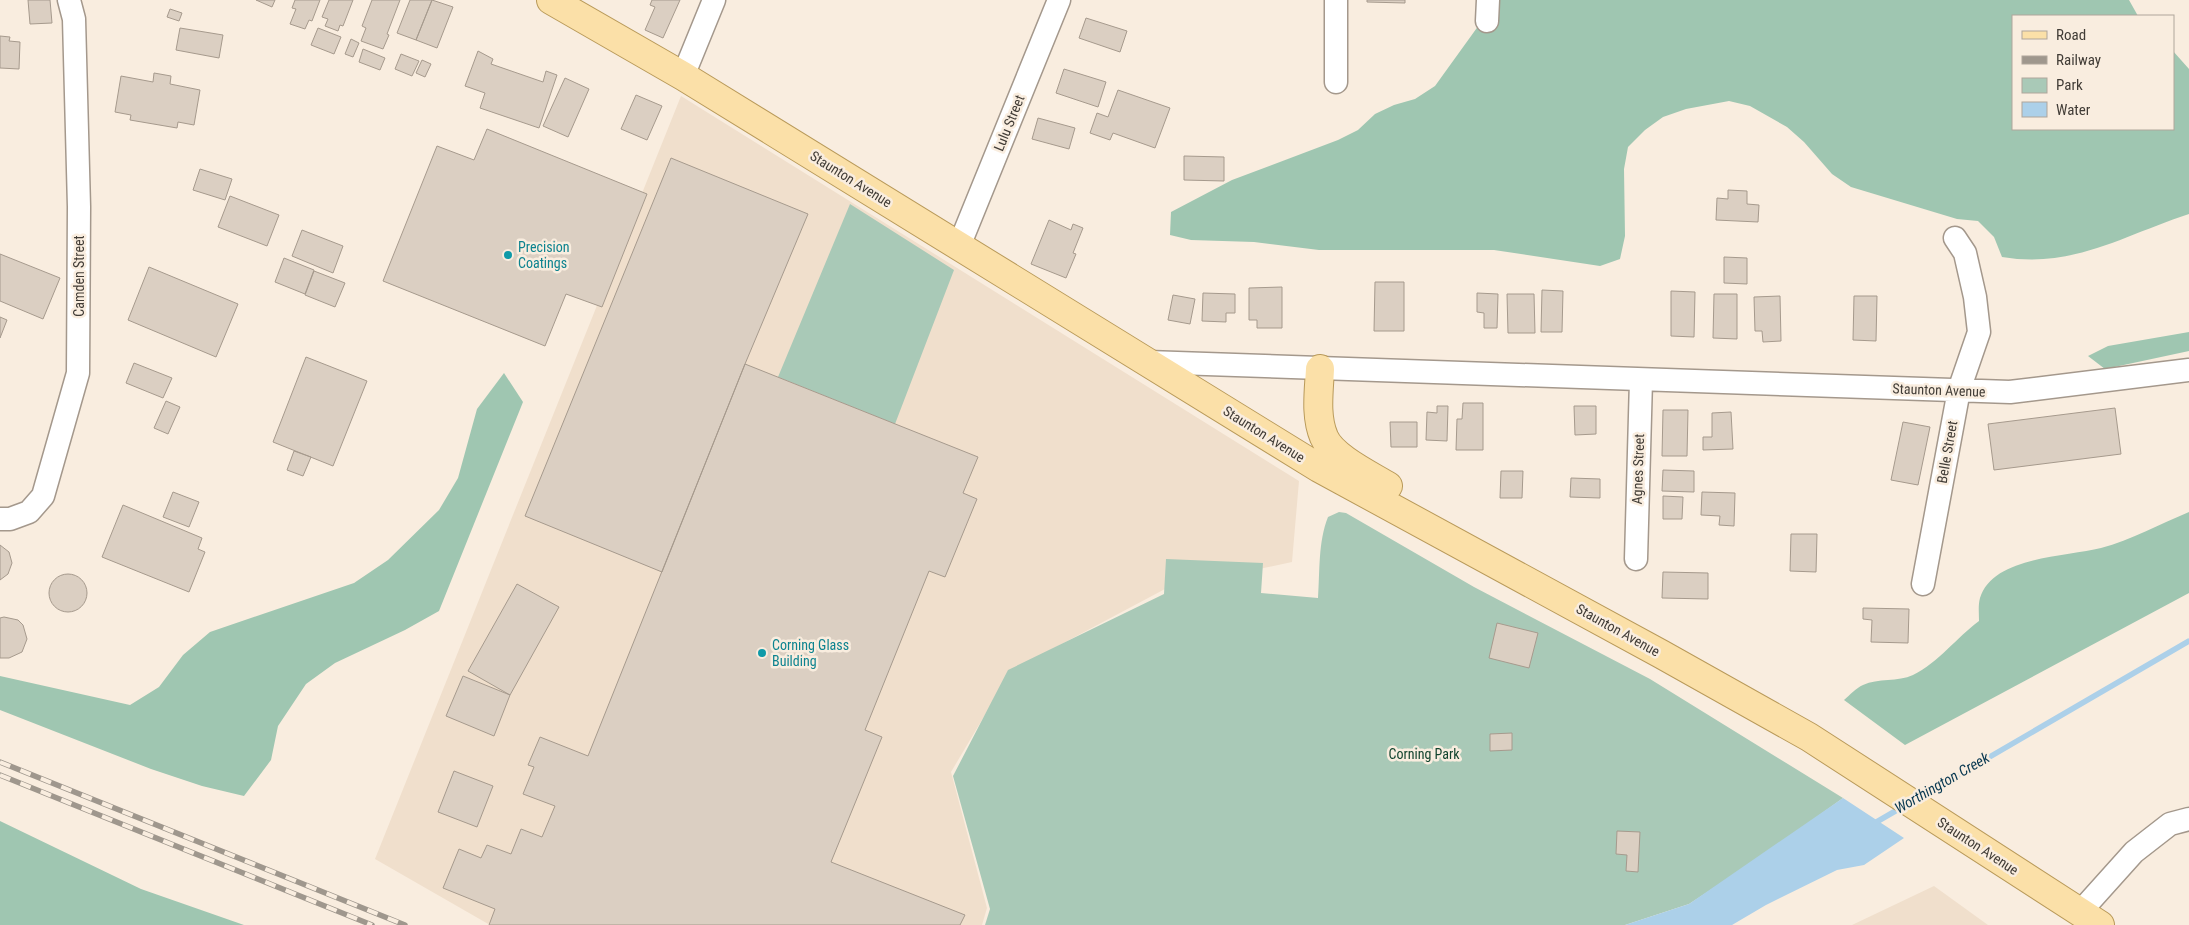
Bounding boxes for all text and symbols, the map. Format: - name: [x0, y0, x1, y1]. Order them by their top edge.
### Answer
- legend: [2012, 15, 2174, 130]
- text: Road: [2056, 26, 2086, 44]
- text: Railway: [2056, 51, 2101, 69]
- text: Park: [2056, 76, 2083, 94]
- street label: Lulu Street: [991, 93, 1027, 153]
- text: Water: [2056, 101, 2091, 119]
- street label: Staunton Avenue: [807, 148, 895, 211]
- street label: Camden Street: [71, 235, 87, 317]
- place label: Precision Coatings: [518, 239, 570, 271]
- marker: Precision Coatings: [502, 249, 514, 261]
- street label: Staunton Avenue: [1892, 380, 1986, 400]
- street label: Staunton Avenue: [1220, 403, 1308, 466]
- street label: Belle Street: [1934, 419, 1960, 485]
- street label: Agnes Street: [1629, 433, 1647, 505]
- street label: Staunton Avenue: [1573, 600, 1663, 660]
- place label: Corning Glass Building: [772, 637, 849, 669]
- marker: Corning Glass Building: [756, 647, 768, 659]
- park label: Corning Park: [1388, 746, 1460, 762]
- water label: Worthington Creek: [1891, 748, 1993, 817]
- street label: Staunton Avenue: [1935, 814, 2022, 878]

